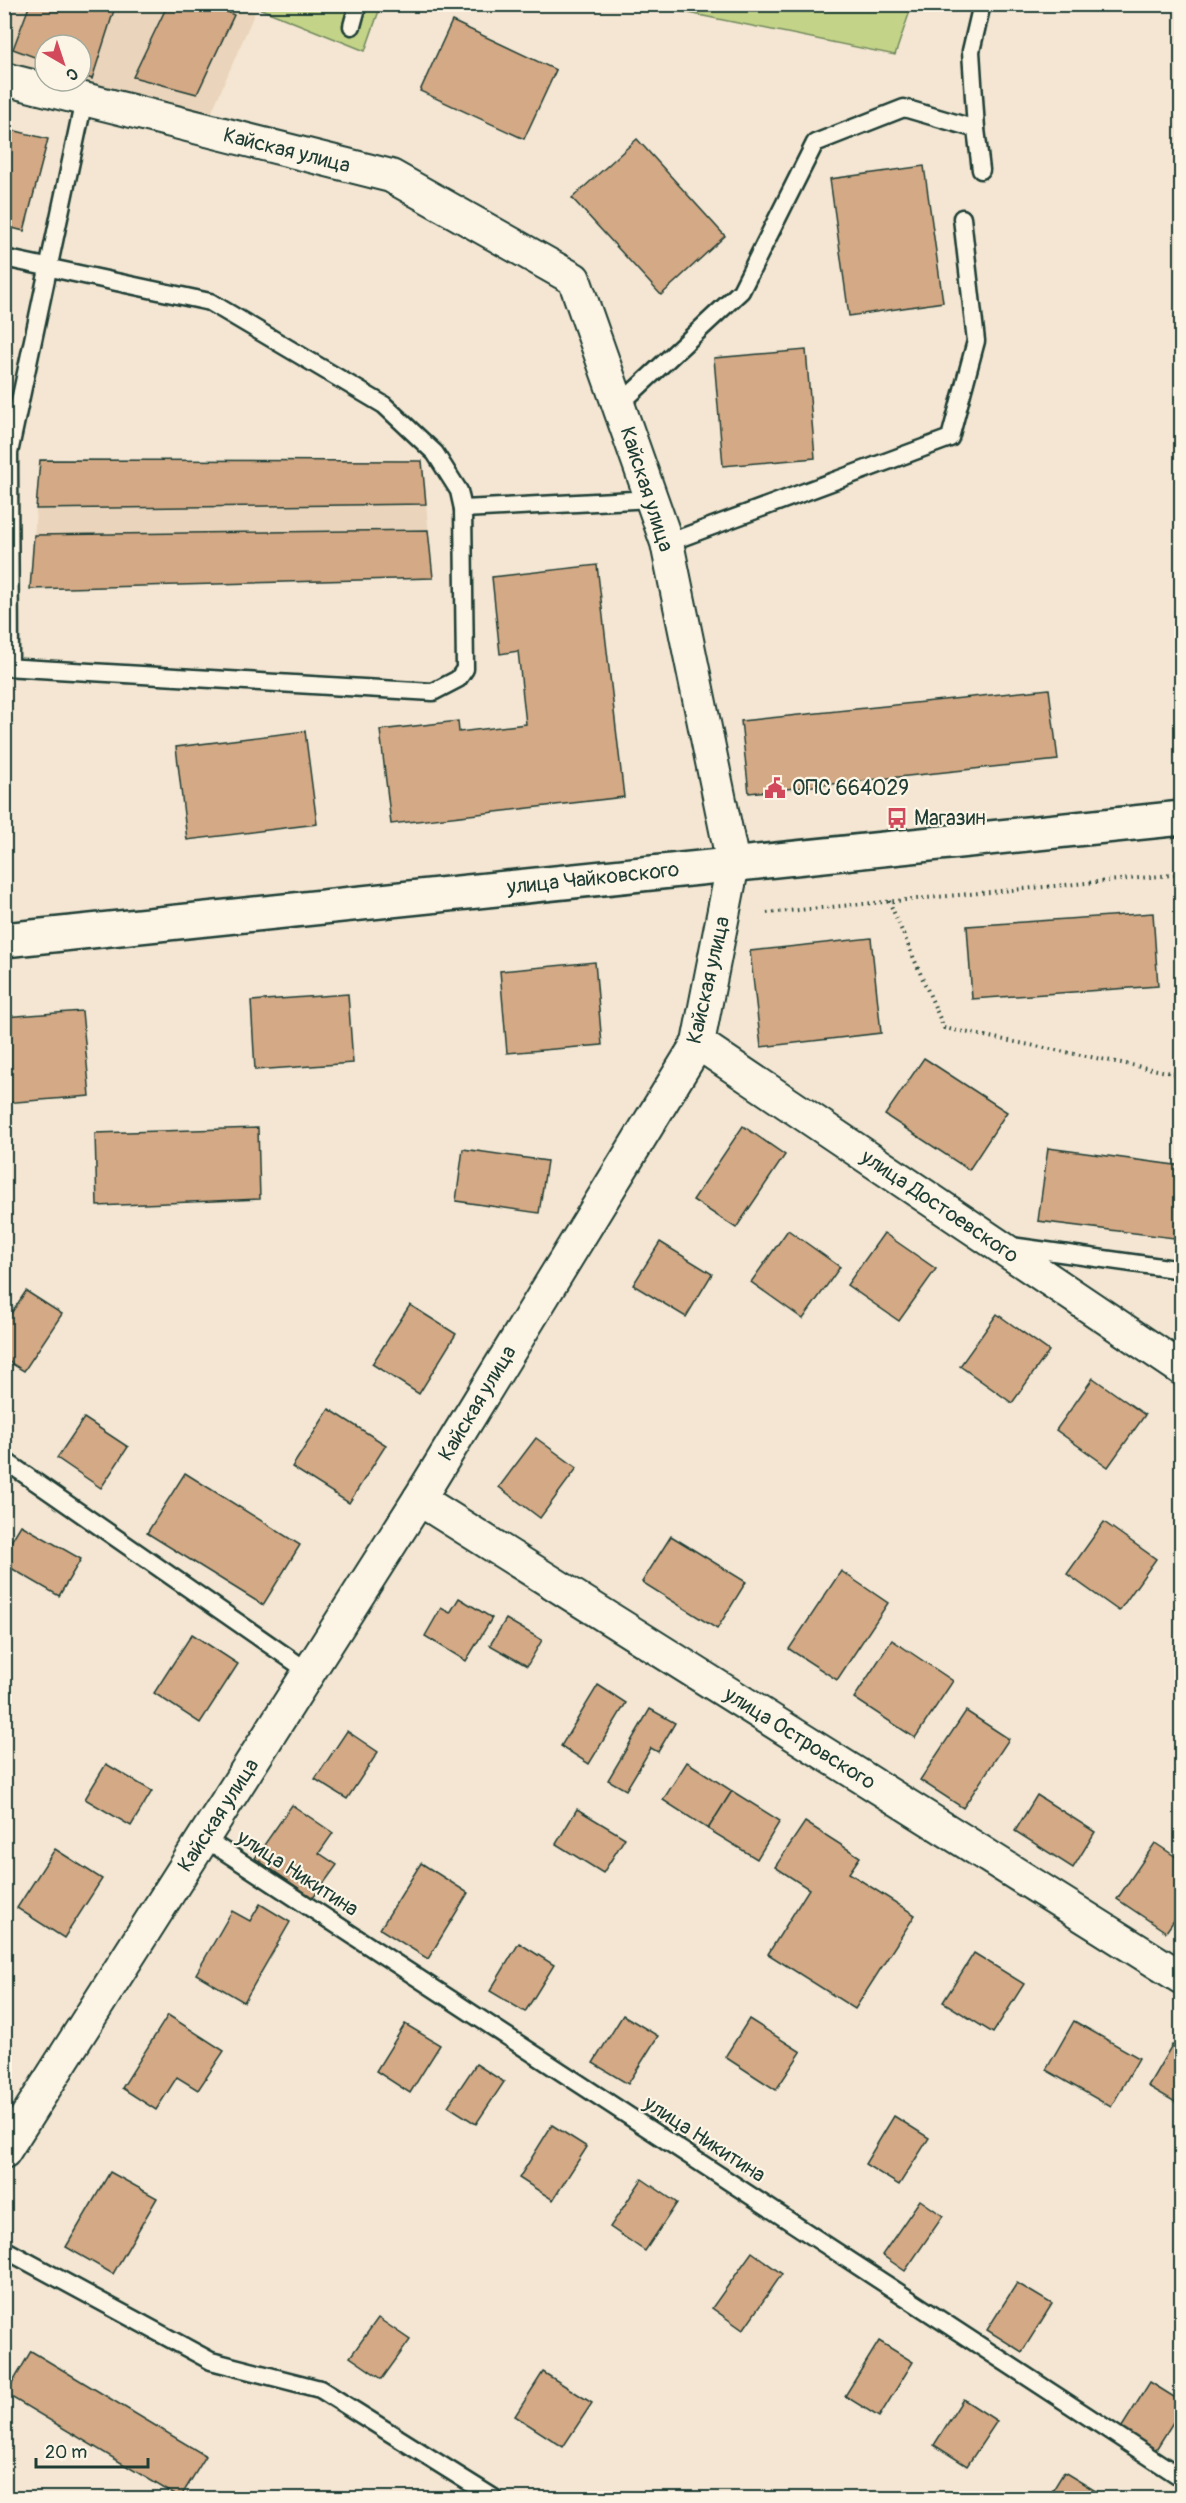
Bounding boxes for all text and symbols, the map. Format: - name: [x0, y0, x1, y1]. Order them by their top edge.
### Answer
- north arrow: [33, 33, 93, 93]
- text: С: [62, 63, 82, 85]
- street label: Кайская улица: [221, 122, 353, 179]
- street label: Кайская улица: [614, 423, 679, 555]
- place label: ОПС 664029: [792, 775, 909, 802]
- public building icon: ОПС 664029: [763, 776, 787, 800]
- place label: Магазин: [914, 805, 986, 832]
- bus stop icon: Магазин: [885, 806, 909, 830]
- street label: улица Чайковского: [505, 856, 680, 901]
- street label: Кайская улица: [681, 914, 736, 1046]
- street label: улица Достоевского: [855, 1143, 1024, 1269]
- street label: Кайская улица: [432, 1341, 522, 1466]
- street label: улица Островского: [718, 1680, 881, 1796]
- street label: Кайская улица: [172, 1753, 265, 1877]
- street label: улица Никитина: [231, 1823, 364, 1923]
- street label: улица Никитина: [638, 2089, 771, 2189]
- scale bar: [36, 2431, 148, 2469]
- text: 20 m: [45, 2441, 87, 2464]

